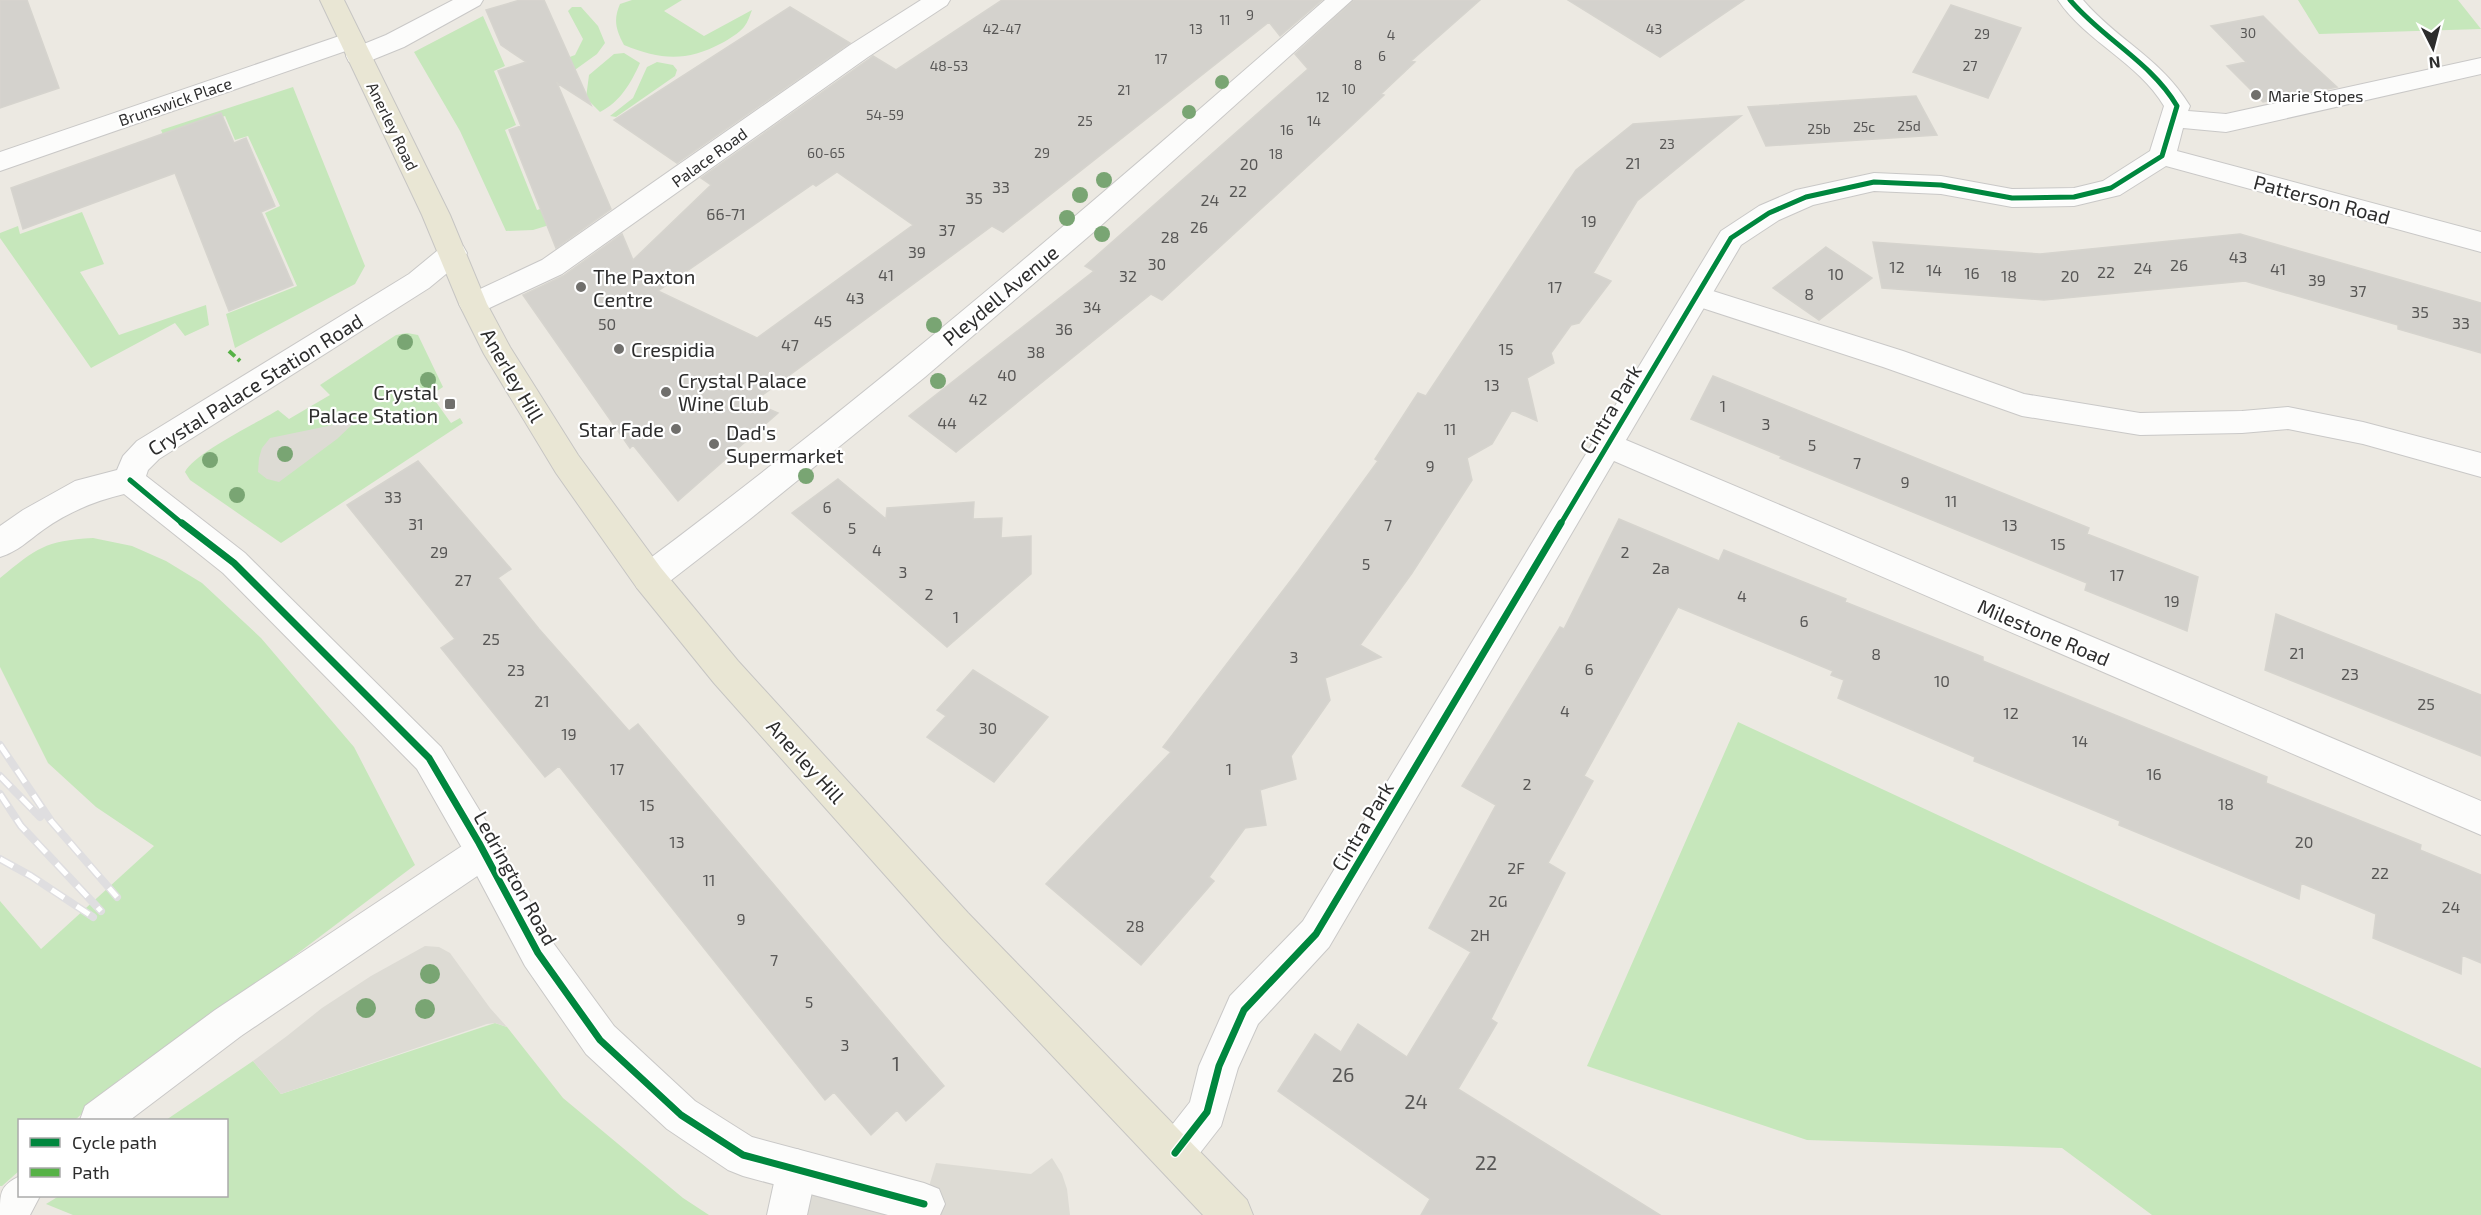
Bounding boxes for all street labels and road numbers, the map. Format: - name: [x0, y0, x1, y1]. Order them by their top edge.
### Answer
- street label: Brunswick Place: [116, 73, 234, 129]
- street label: Anerley Road: [363, 79, 423, 173]
- street label: Palace Road: [668, 123, 750, 191]
- street label: Patterson Road: [2251, 169, 2393, 229]
- street label: Pleydell Avenue: [937, 240, 1063, 350]
- street label: Crystal Palace Station Road: [143, 308, 367, 460]
- street label: Anerley Hill: [477, 324, 549, 426]
- street label: Cintra Park: [1574, 360, 1646, 458]
- street label: Milestone Road: [1974, 593, 2114, 671]
- street label: Anerley Hill: [762, 714, 850, 808]
- street label: Cintra Park: [1326, 777, 1398, 875]
- street label: Ledrington Road: [469, 807, 563, 949]

